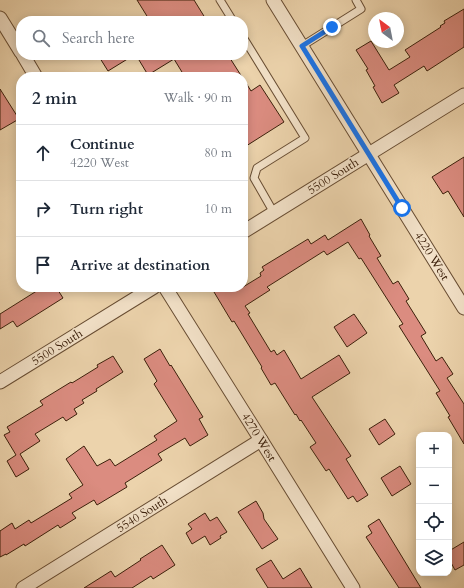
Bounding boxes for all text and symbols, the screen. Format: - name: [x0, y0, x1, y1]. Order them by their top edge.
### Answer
- north arrow: [368, 12, 404, 48]
- search box: [16, 16, 248, 60]
- route end: [323, 18, 341, 36]
- icon: search: [30, 27, 52, 49]
- text: Search here: [62, 28, 135, 48]
- text: 2 min: [32, 87, 77, 110]
- text: Walk · 90 m: [164, 89, 232, 107]
- text: Continue: [70, 134, 135, 154]
- icon: ahead: [32, 142, 54, 164]
- text: 80 m: [204, 144, 232, 162]
- text: 4220 West: [70, 154, 129, 172]
- street label: 5500 South: [304, 154, 362, 198]
- icon: right: [32, 198, 54, 220]
- text: Turn right: [70, 199, 143, 219]
- route start: [393, 199, 411, 217]
- text: 10 m: [204, 200, 232, 218]
- street label: 4220 West: [411, 229, 453, 283]
- icon: arrive: [32, 254, 54, 276]
- text: Arrive at destination: [70, 255, 210, 275]
- street label: 5500 South: [28, 325, 86, 369]
- street label: 4270 West: [238, 410, 280, 464]
- map controls: [416, 432, 452, 576]
- button: +: [416, 432, 452, 468]
- button: −: [416, 468, 452, 504]
- street label: 5540 South: [113, 492, 171, 536]
- button: locate: [416, 504, 452, 540]
- button: layers: [416, 540, 452, 576]

